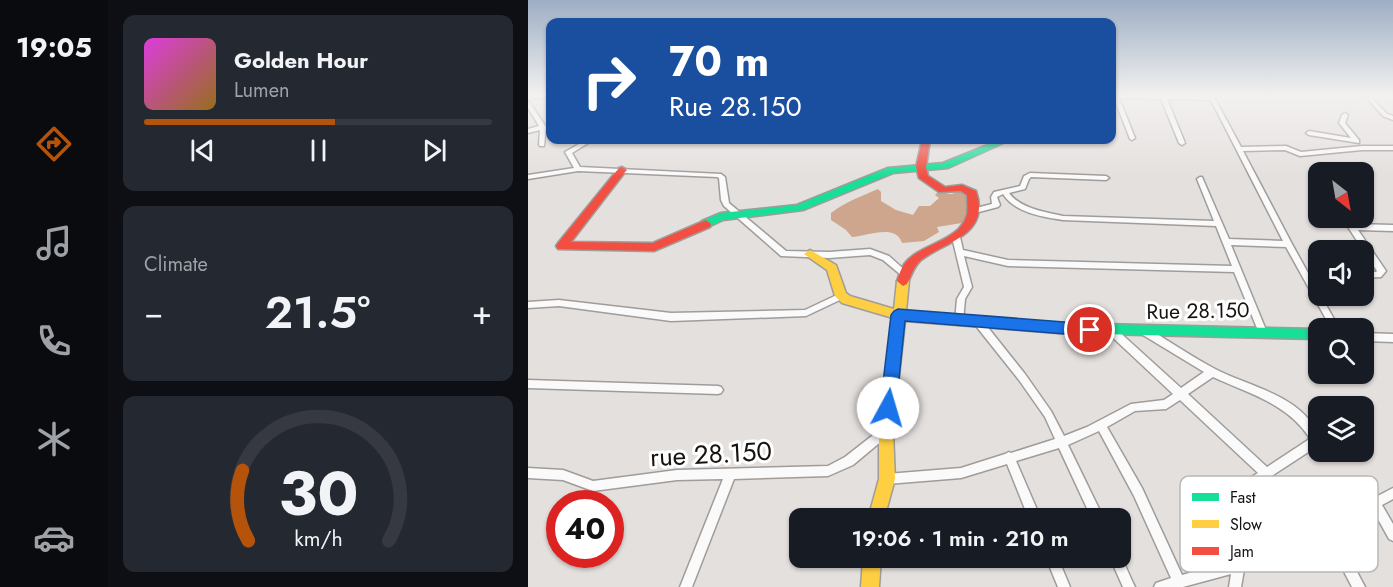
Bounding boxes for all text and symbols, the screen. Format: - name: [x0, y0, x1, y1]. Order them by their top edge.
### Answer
- text: 19:05: [16, 28, 92, 67]
- text: 70 m: [669, 31, 769, 92]
- icon: right: [570, 42, 648, 120]
- text: Golden Hour: [234, 44, 368, 76]
- text: Lumen: [234, 76, 290, 105]
- text: Rue 28.150: [669, 87, 802, 126]
- icon: directions: [33, 123, 75, 165]
- icon: previous: [186, 134, 219, 167]
- icon: pause: [302, 134, 335, 167]
- icon: next: [418, 134, 451, 167]
- north arrow: [1308, 162, 1374, 228]
- map controls: [1308, 162, 1374, 462]
- icon: music: [33, 222, 75, 264]
- button: sound: [1308, 240, 1374, 306]
- text: Climate: [144, 250, 208, 279]
- text: 21.5°: [265, 280, 370, 345]
- text: −: [144, 289, 163, 336]
- text: +: [472, 289, 492, 336]
- street label: Rue 28.150: [1146, 295, 1250, 327]
- pin: [1064, 304, 1115, 355]
- icon: arrive: [1073, 313, 1106, 346]
- button: search: [1308, 318, 1374, 384]
- icon: phone: [33, 320, 75, 362]
- position arrow: [856, 376, 920, 440]
- button: layers: [1308, 396, 1374, 462]
- icon: climate: [33, 418, 75, 460]
- street label: rue 28.150: [649, 432, 773, 476]
- text: 30: [278, 448, 358, 538]
- legend: [1180, 476, 1378, 572]
- text: Fast: [1230, 486, 1256, 509]
- speed limit sign: 40: [546, 490, 624, 568]
- text: Slow: [1230, 513, 1262, 536]
- icon: car: [33, 517, 75, 559]
- text: 19:06 · 1 min · 210 m: [852, 522, 1068, 554]
- text: km/h: [294, 524, 342, 555]
- text: Jam: [1228, 540, 1254, 563]

